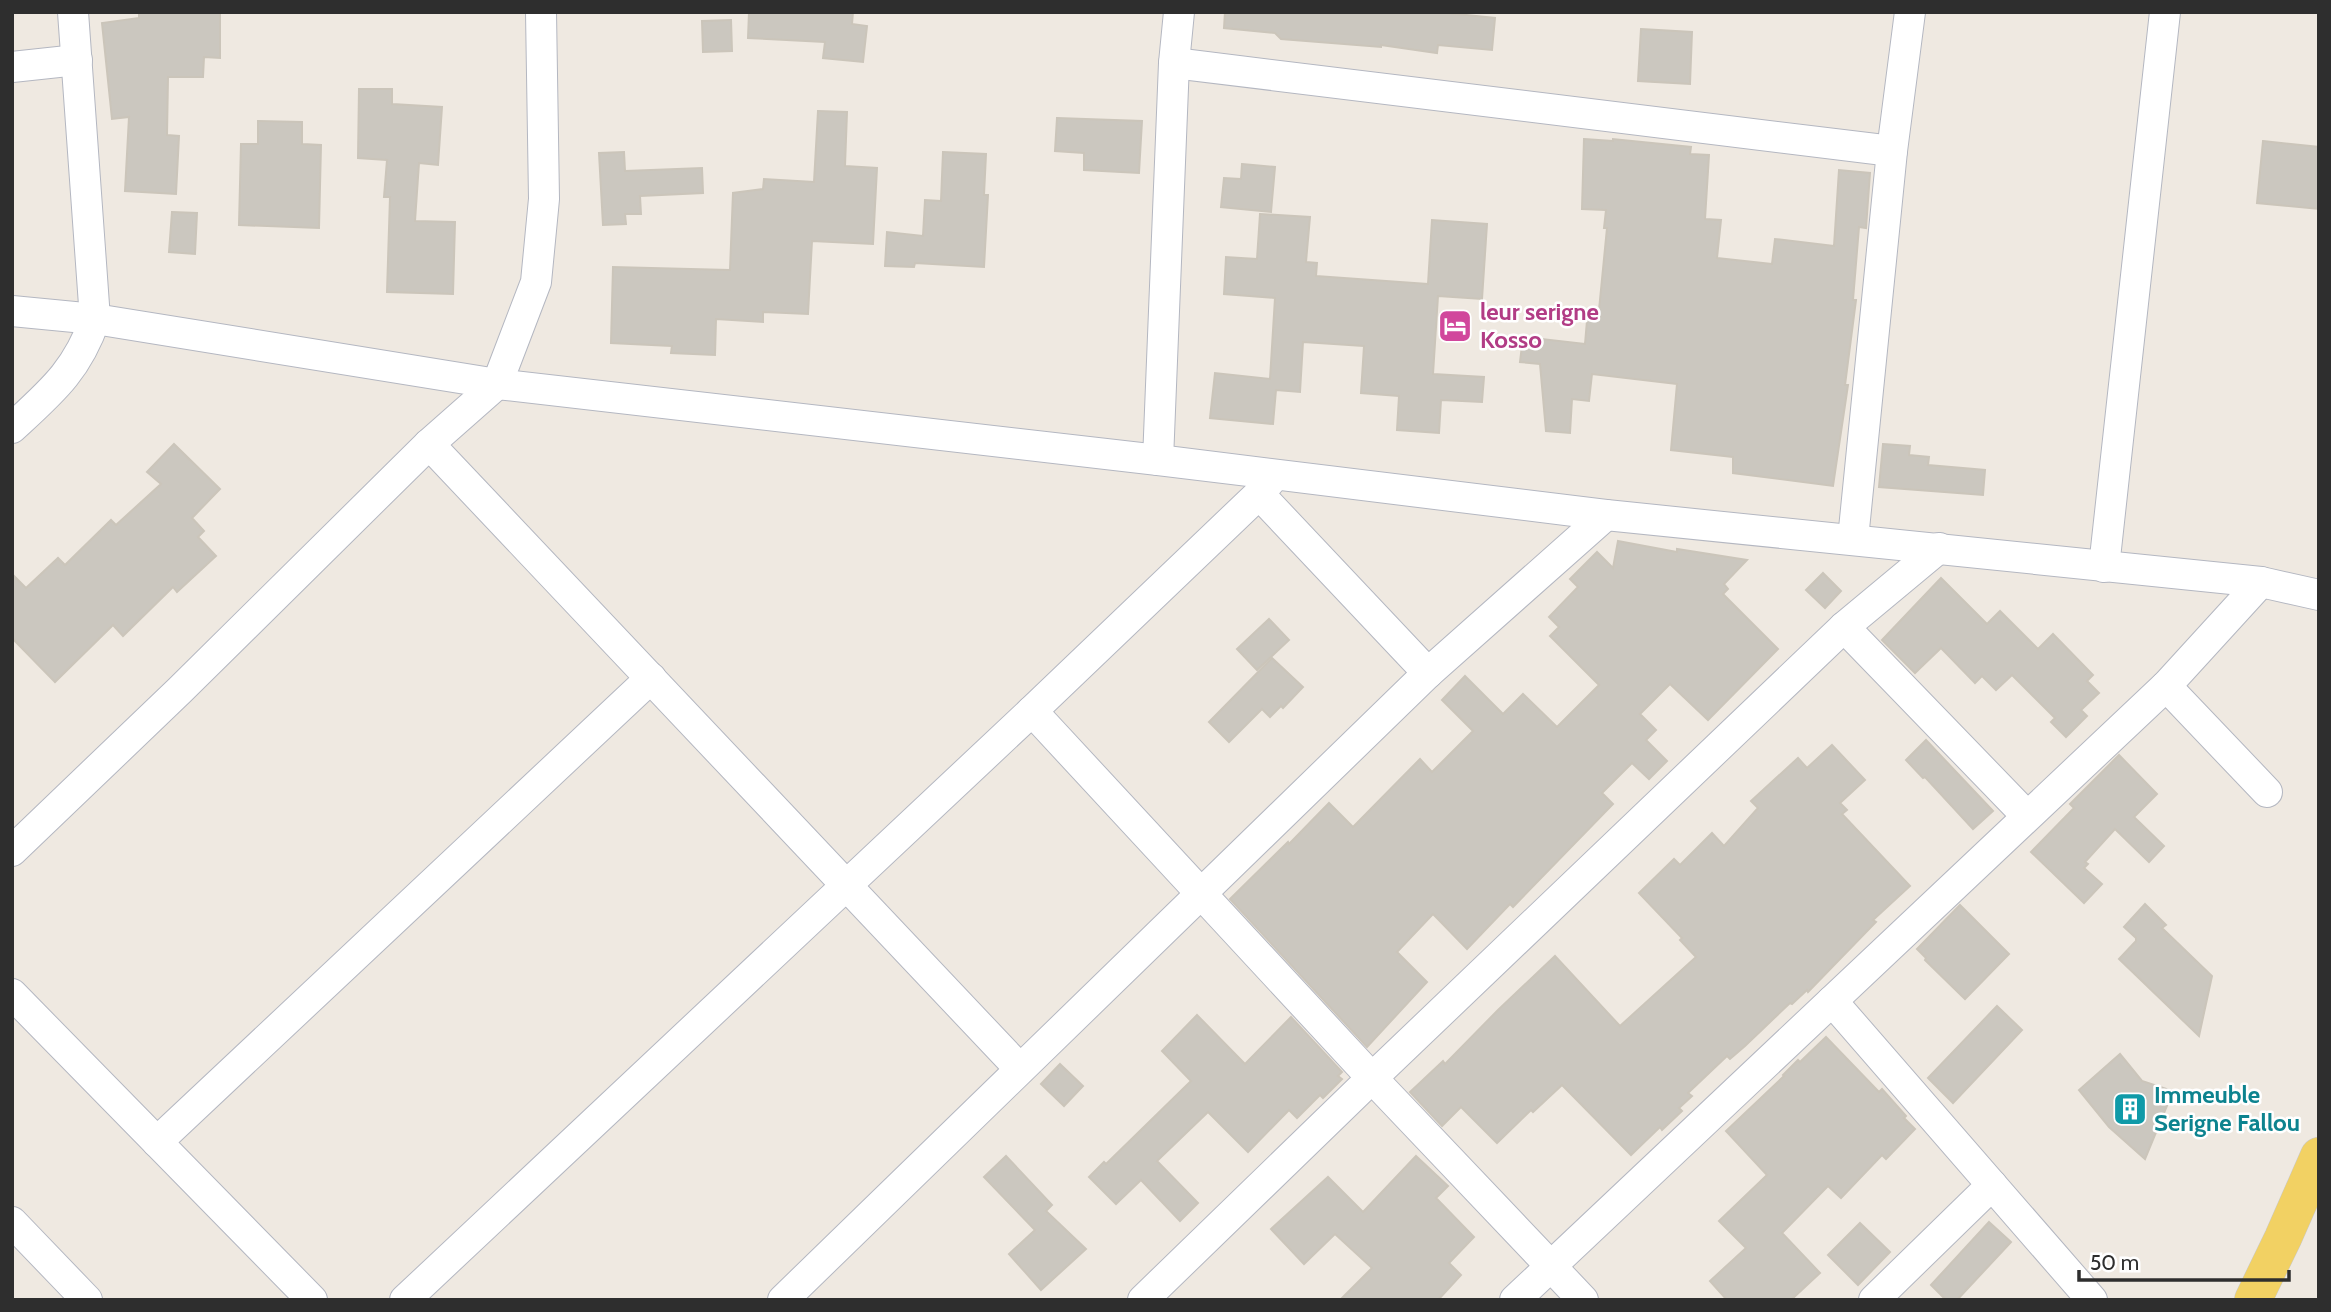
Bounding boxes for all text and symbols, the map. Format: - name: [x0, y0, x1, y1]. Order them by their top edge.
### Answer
- place label: leur serigne Kosso: [1480, 297, 1599, 354]
- hotel icon: leur serigne Kosso: [1436, 307, 1474, 345]
- place label: Immeuble Serigne Fallou: [2154, 1080, 2300, 1137]
- building icon: Immeuble Serigne Fallou: [2111, 1090, 2149, 1128]
- scale bar: [2079, 1238, 2289, 1282]
- text: 50 m: [2090, 1250, 2139, 1275]

